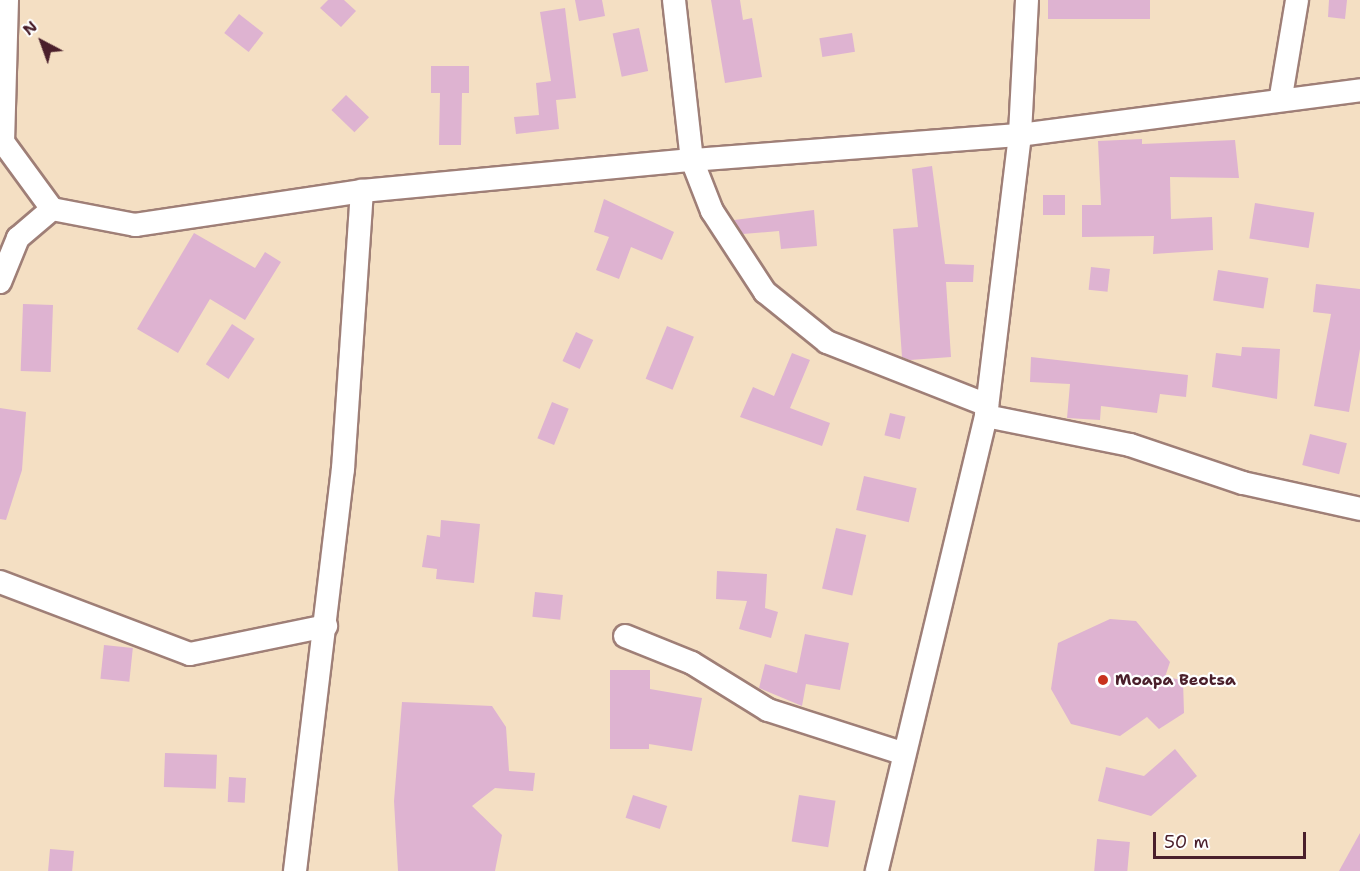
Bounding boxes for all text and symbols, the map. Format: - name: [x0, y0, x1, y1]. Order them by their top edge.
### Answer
- north arrow: [12, 12, 72, 72]
- text: N: [18, 16, 42, 40]
- place label: Moapa Beotsa: [1115, 670, 1236, 690]
- marker: Moapa Beotsa: [1096, 673, 1110, 687]
- scale bar: [1156, 820, 1309, 858]
- text: 50 m: [1164, 830, 1209, 854]

